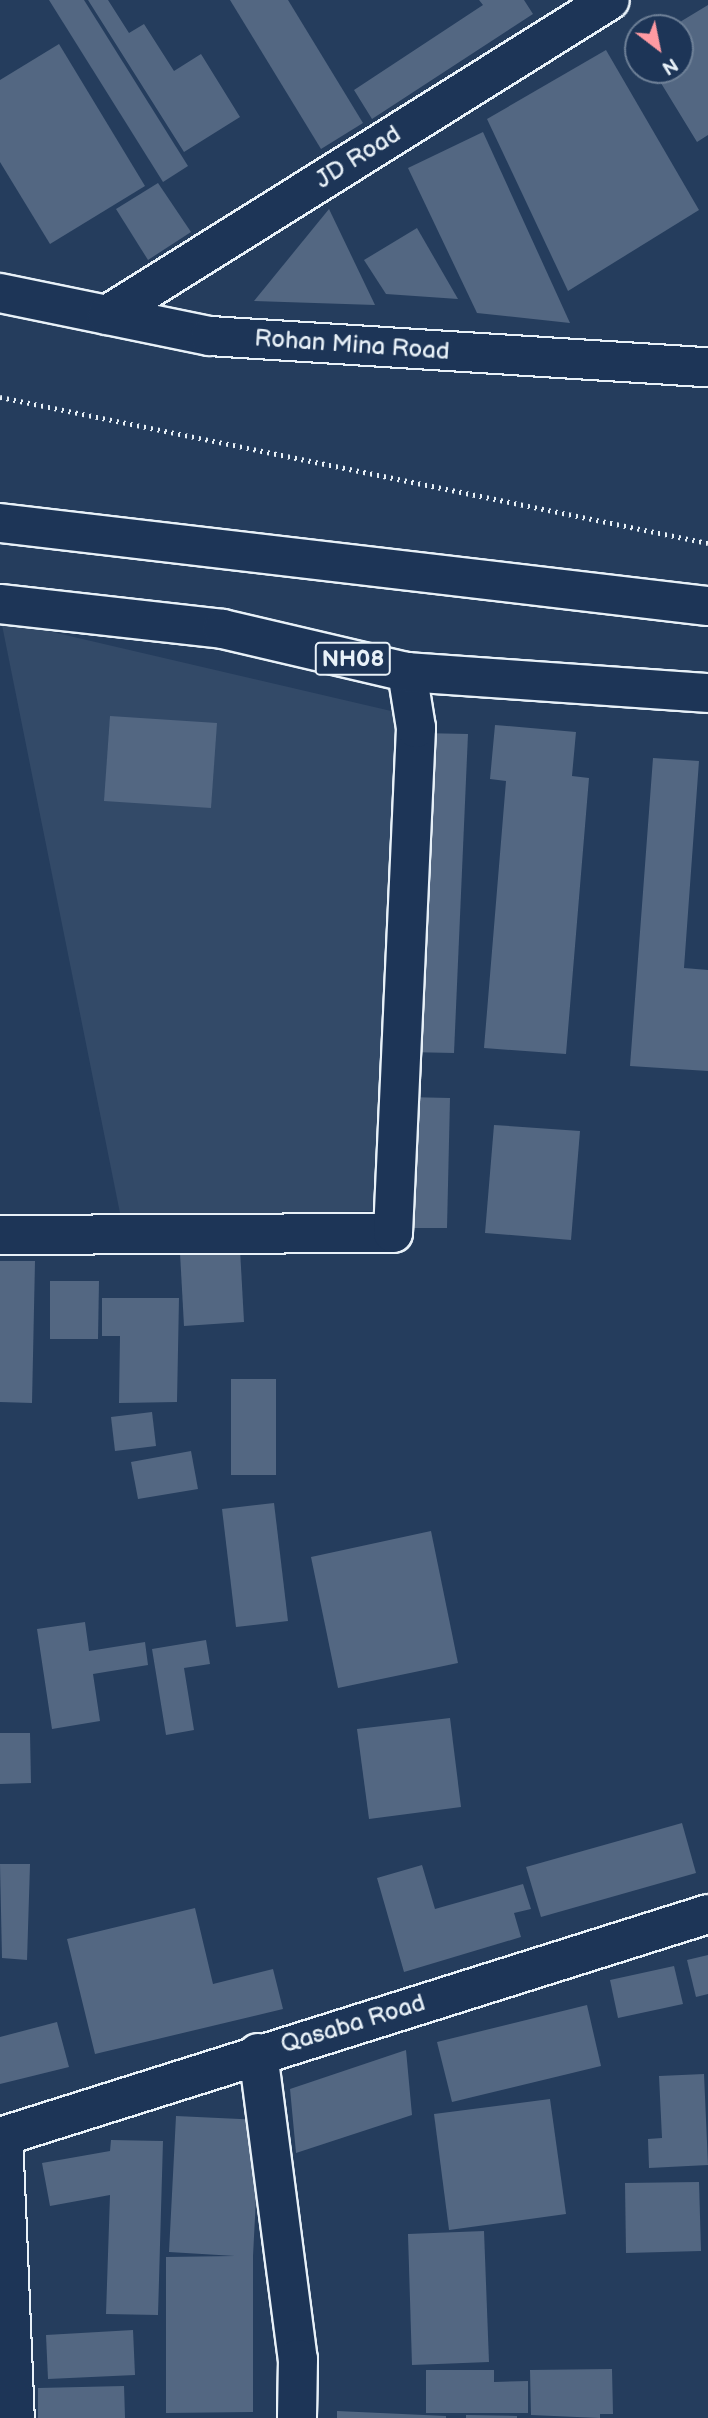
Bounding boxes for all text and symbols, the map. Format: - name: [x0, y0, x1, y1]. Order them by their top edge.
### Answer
- north arrow: [624, 14, 694, 84]
- text: N: [657, 52, 681, 79]
- street label: JD Road: [310, 120, 406, 194]
- street label: Rohan Mina Road: [253, 324, 451, 366]
- road number: NH08: [314, 639, 392, 678]
- street label: Qasaba Road: [277, 1988, 429, 2060]

